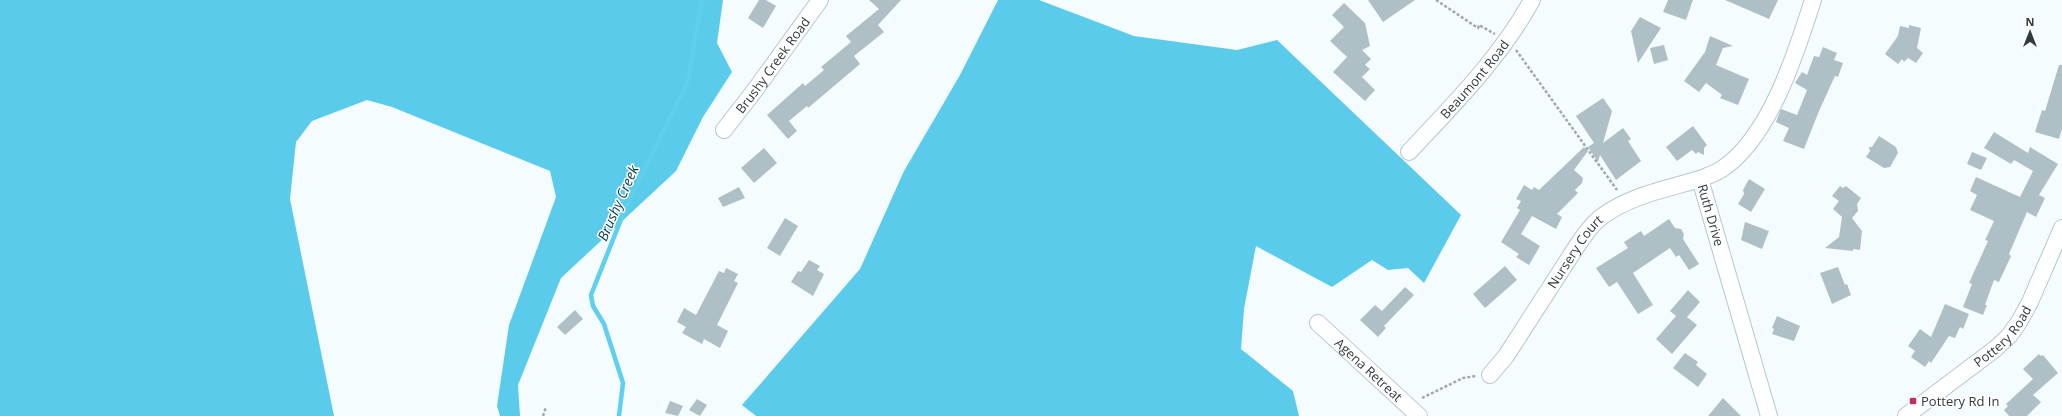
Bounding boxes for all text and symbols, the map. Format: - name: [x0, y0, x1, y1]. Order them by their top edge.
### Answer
- north arrow: [2010, 12, 2050, 52]
- street label: Brushy Creek Road: [731, 13, 814, 117]
- text: N: [2026, 14, 2034, 29]
- street label: Beaumont Road: [1436, 36, 1513, 122]
- water label: Brushy Creek: [592, 161, 643, 244]
- street label: Ruth Drive: [1694, 182, 1728, 248]
- street label: Nursery Court: [1543, 210, 1607, 292]
- street label: Pottery Road: [1970, 302, 2035, 371]
- street label: Agena Retreat: [1331, 334, 1407, 406]
- place label: Pottery Rd In: [1921, 392, 1999, 410]
- marker: Pottery Rd In: [1908, 396, 1918, 406]

